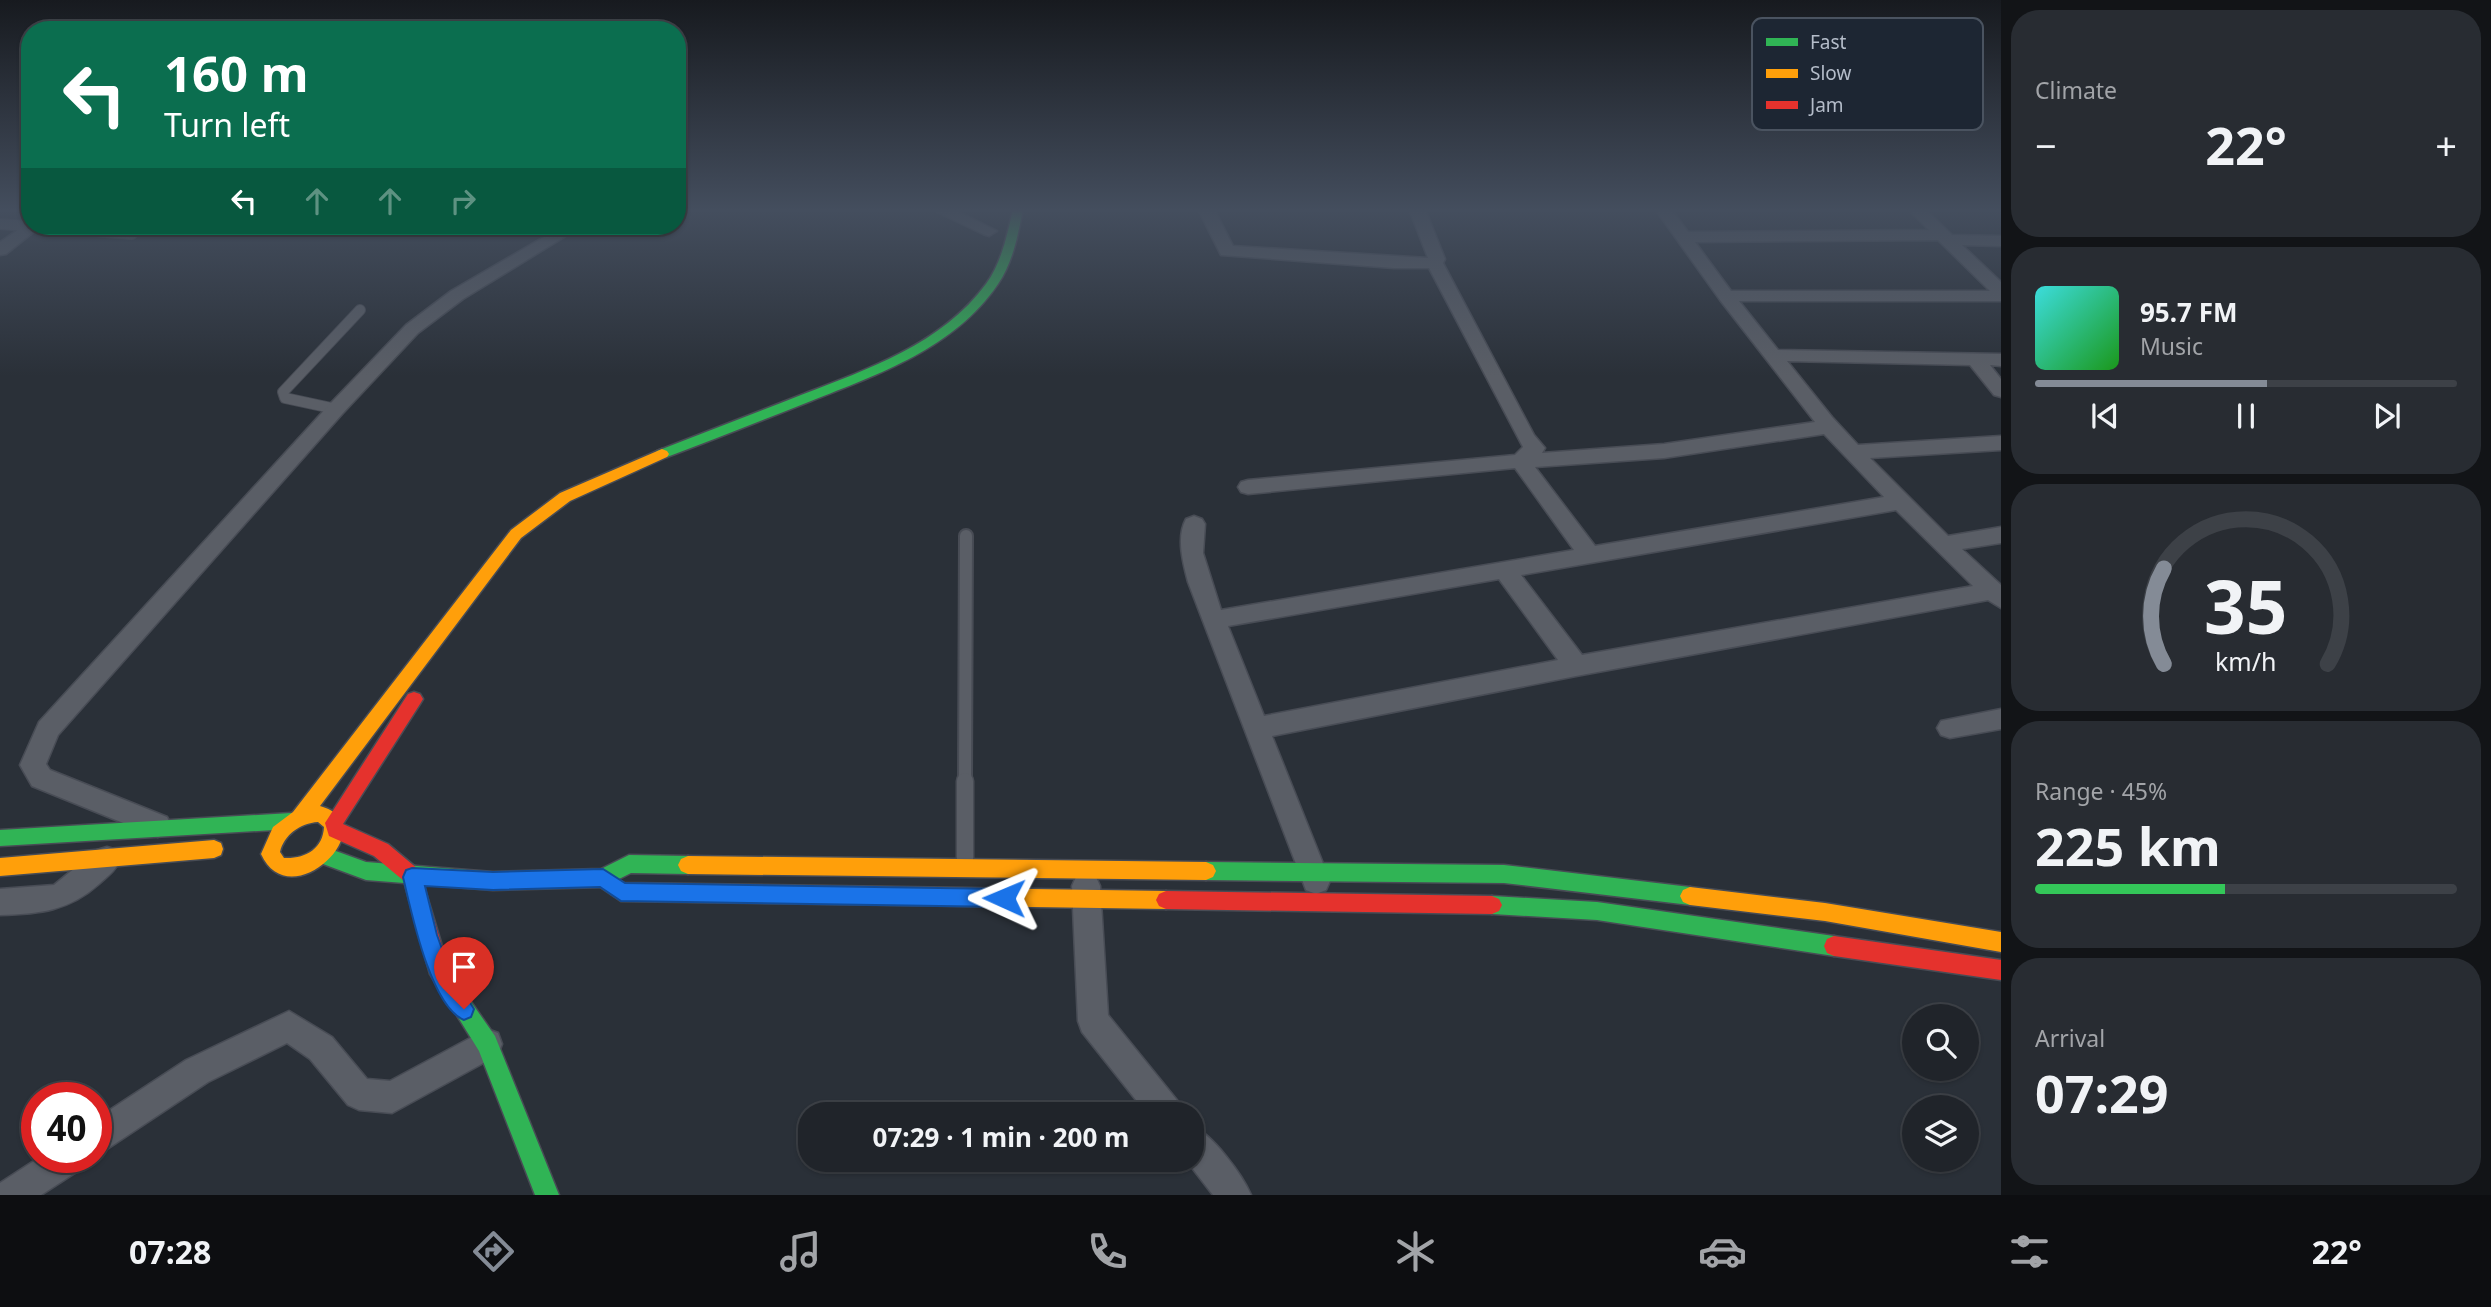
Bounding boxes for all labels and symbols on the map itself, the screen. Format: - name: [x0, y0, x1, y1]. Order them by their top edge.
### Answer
- legend: [1752, 18, 1983, 130]
- text: Fast: [1810, 29, 1847, 55]
- text: Slow: [1810, 60, 1851, 86]
- text: Jam: [1808, 92, 1844, 118]
- position arrow: [967, 861, 1041, 935]
- pin: [434, 937, 494, 1009]
- speed limit sign: 40: [21, 1082, 112, 1173]

